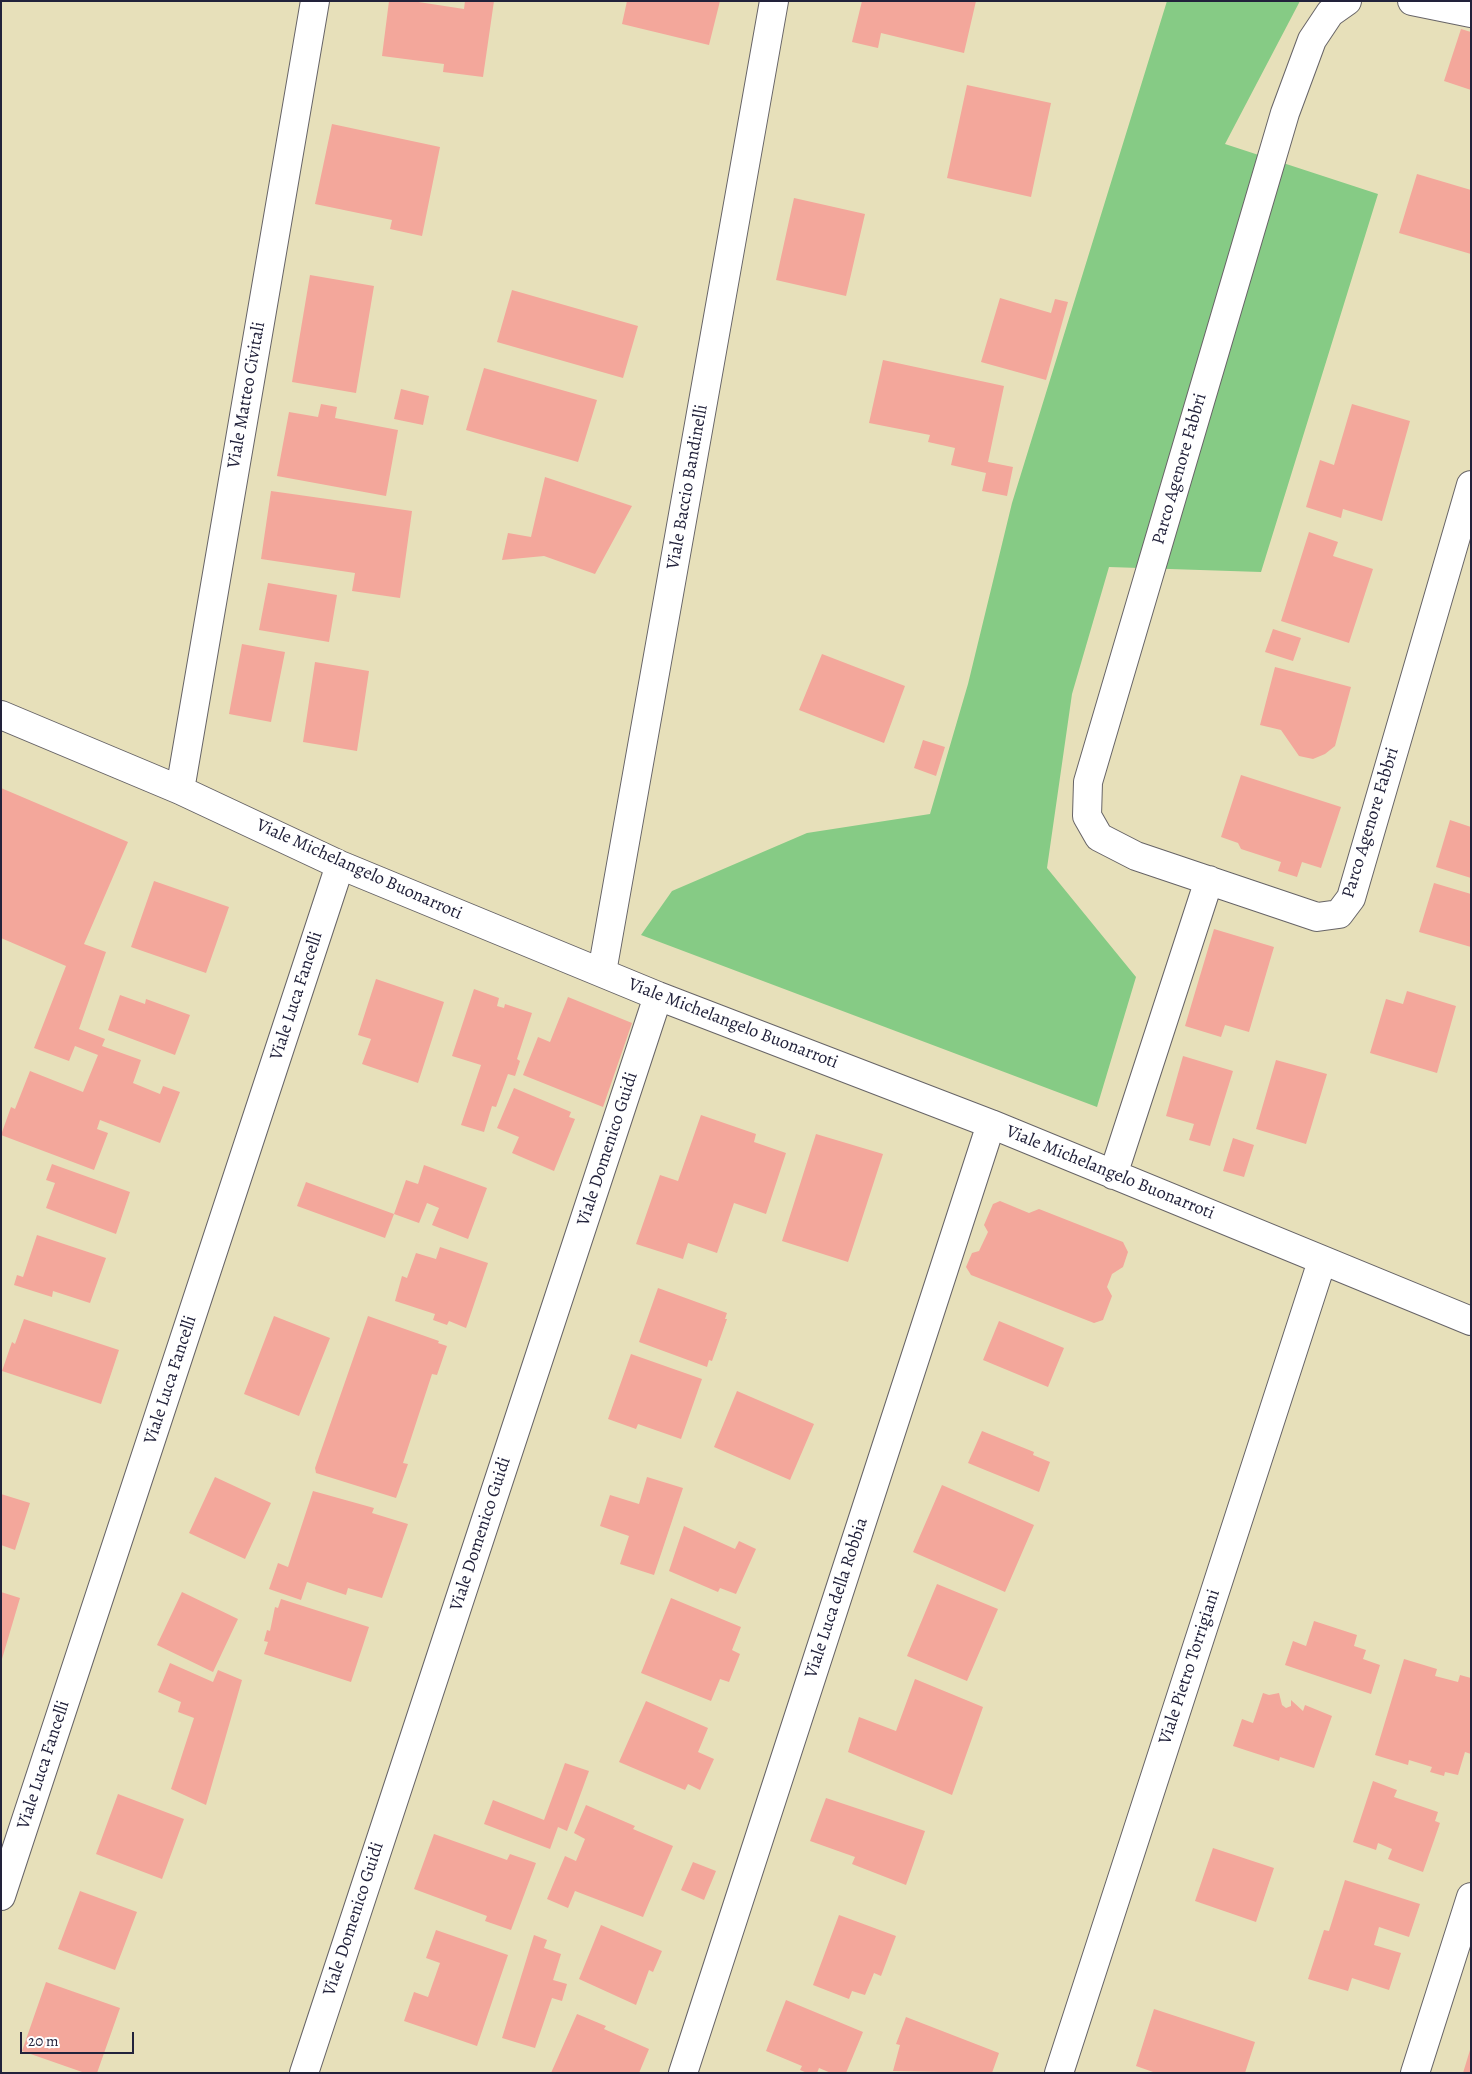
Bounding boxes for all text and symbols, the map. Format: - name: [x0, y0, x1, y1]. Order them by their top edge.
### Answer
- street label: Viale Matteo Civitali: [223, 320, 271, 470]
- street label: Parco Agenore Fabbri: [1148, 391, 1212, 547]
- street label: Viale Baccio Bandinelli: [663, 403, 713, 571]
- street label: Parco Agenore Fabbri: [1338, 745, 1404, 901]
- street label: Viale Michelangelo Buonarroti: [253, 815, 465, 925]
- street label: Viale Luca Fancelli: [266, 929, 328, 1063]
- street label: Viale Michelangelo Buonarroti: [625, 974, 841, 1074]
- street label: Viale Domenico Guidi: [573, 1069, 643, 1229]
- street label: Viale Michelangelo Buonarroti: [1003, 1121, 1217, 1225]
- street label: Viale Luca Fancelli: [140, 1313, 202, 1447]
- street label: Viale Domenico Guidi: [446, 1454, 516, 1614]
- street label: Viale Luca della Robbia: [801, 1515, 873, 1681]
- street label: Viale Pietro Torrigiani: [1155, 1587, 1225, 1747]
- street label: Viale Luca Fancelli: [13, 1698, 75, 1832]
- street label: Viale Domenico Guidi: [319, 1839, 389, 1999]
- scale bar: [22, 2022, 136, 2054]
- text: 20 m: [28, 2031, 59, 2051]

